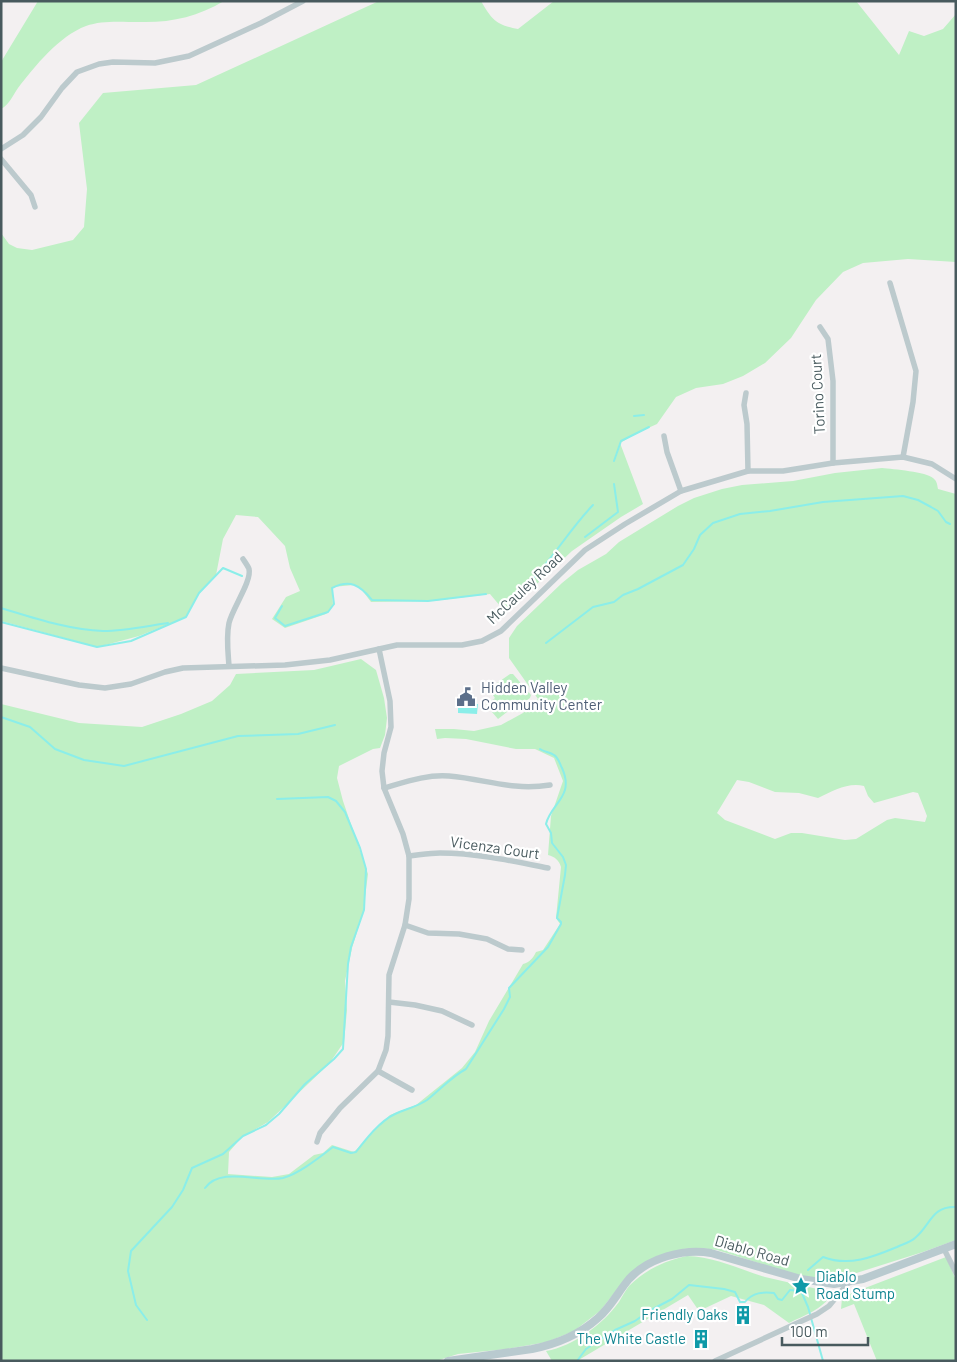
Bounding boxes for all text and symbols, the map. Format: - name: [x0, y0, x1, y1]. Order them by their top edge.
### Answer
- street label: Torino Court: [806, 353, 828, 435]
- street label: McCauley Road: [483, 547, 566, 627]
- place label: Hidden Valley Community Center: [481, 678, 603, 713]
- public building icon: Hidden Valley Community Center: [455, 686, 477, 708]
- street label: Vicenza Court: [449, 832, 541, 862]
- street label: Diablo Road: [713, 1231, 792, 1269]
- place label: Diablo Road Stump: [816, 1267, 895, 1302]
- place icon: Diablo Road Stump: [790, 1275, 812, 1297]
- building icon: Friendly Oaks: [732, 1304, 754, 1326]
- place label: Friendly Oaks: [641, 1305, 728, 1323]
- scale bar: [782, 1314, 868, 1346]
- text: 100 m: [790, 1322, 828, 1340]
- building icon: The White Castle: [690, 1328, 712, 1350]
- place label: The White Castle: [576, 1329, 686, 1347]

